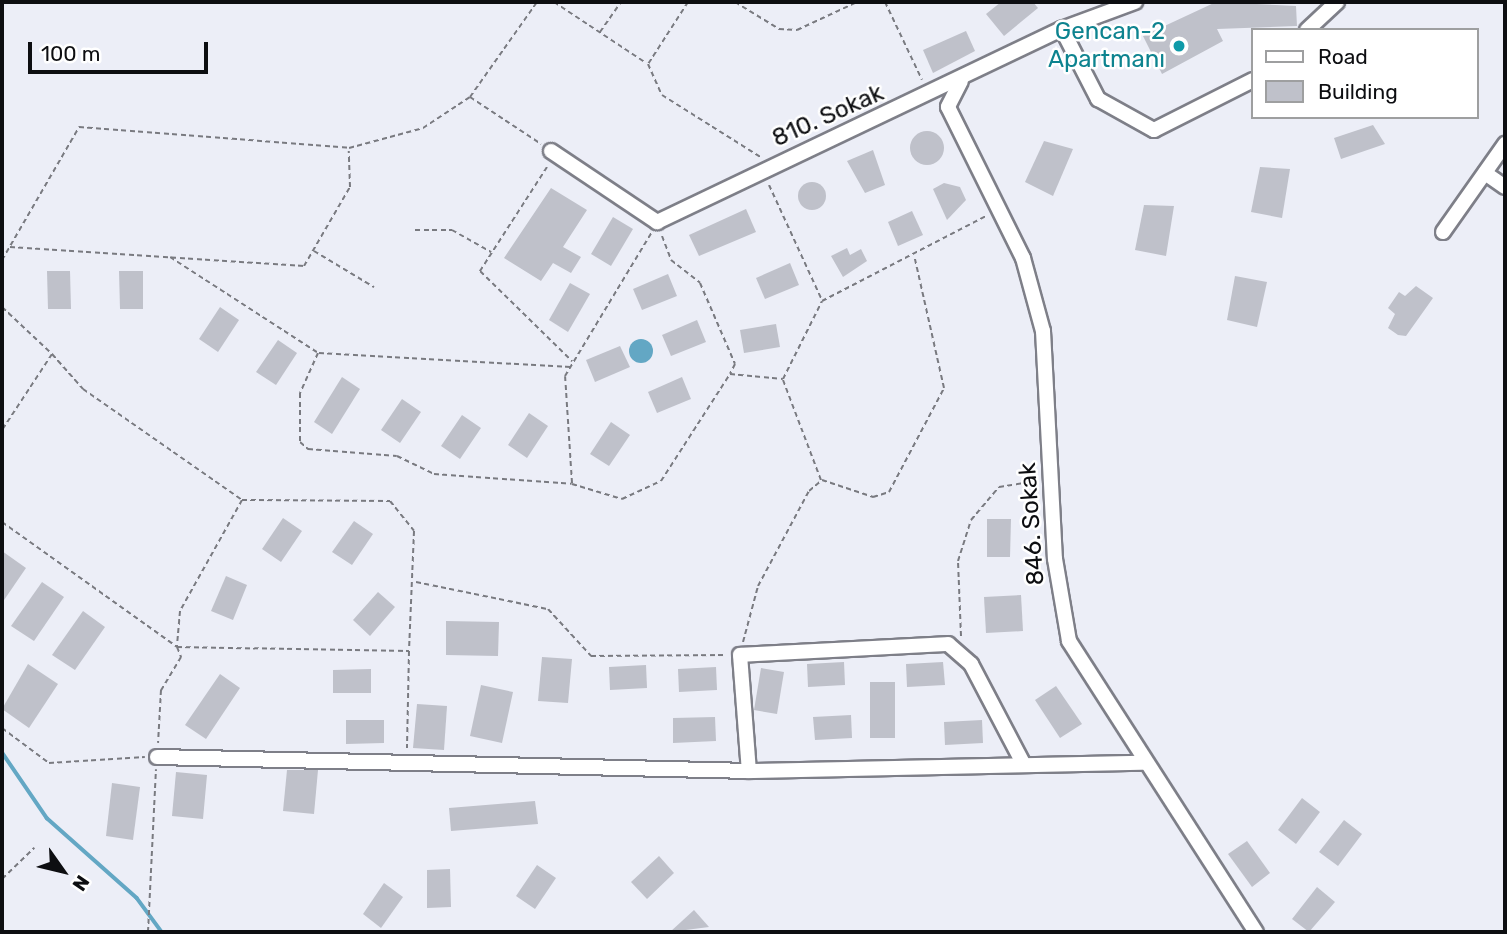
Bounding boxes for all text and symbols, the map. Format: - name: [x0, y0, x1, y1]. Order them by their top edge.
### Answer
- place label: Gencan-2 Apartmanı: [1048, 18, 1165, 74]
- scale bar: [32, 28, 212, 72]
- legend: [1252, 28, 1479, 119]
- marker: Gencan-2 Apartmanı: [1171, 38, 1187, 54]
- text: 100 m: [41, 41, 100, 66]
- text: Road: [1318, 44, 1368, 69]
- street label: 810. Sokak: [768, 79, 888, 153]
- text: Building: [1318, 79, 1398, 104]
- street label: 846. Sokak: [1013, 462, 1051, 586]
- north arrow: [28, 836, 98, 906]
- text: N: [67, 871, 94, 895]

